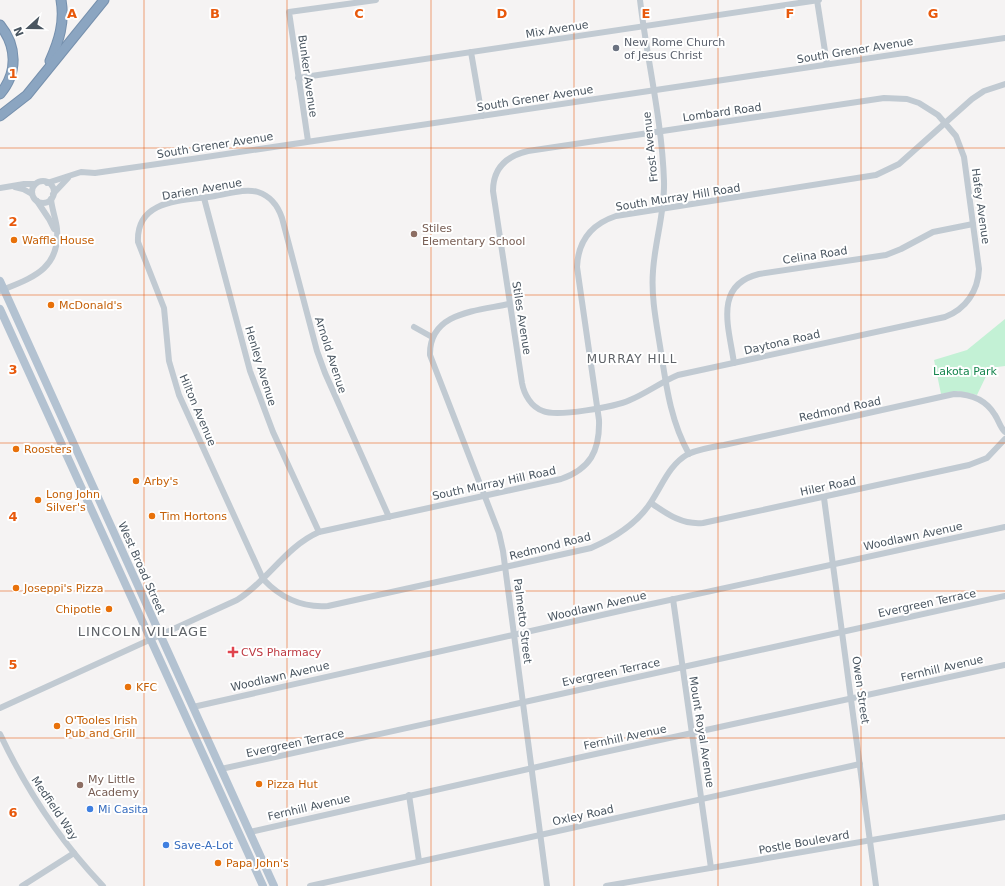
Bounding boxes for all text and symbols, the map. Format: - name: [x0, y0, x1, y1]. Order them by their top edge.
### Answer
- text: A: [67, 6, 77, 21]
- text: B: [210, 6, 220, 21]
- text: C: [354, 6, 364, 21]
- text: D: [497, 6, 508, 21]
- text: E: [642, 6, 650, 21]
- text: F: [786, 6, 794, 21]
- text: G: [928, 6, 938, 21]
- north arrow: [8, 8, 48, 48]
- street label: Mix Avenue: [525, 18, 590, 41]
- text: N: [11, 25, 27, 38]
- street label: Bunker Avenue: [295, 34, 320, 118]
- street label: South Grener Avenue: [796, 35, 914, 66]
- place label: New Rome Church of Jesus Christ: [624, 36, 725, 62]
- marker: New Rome Church of Jesus Christ: [611, 43, 621, 53]
- text: 1: [8, 66, 18, 81]
- street label: South Grener Avenue: [476, 83, 594, 114]
- street label: Lombard Road: [682, 101, 762, 124]
- street label: Frost Avenue: [640, 111, 661, 183]
- street label: South Grener Avenue: [156, 130, 274, 161]
- street label: Hafey Avenue: [969, 167, 992, 245]
- street label: Darien Avenue: [161, 176, 243, 203]
- street label: South Murray Hill Road: [615, 181, 741, 214]
- text: 2: [8, 214, 18, 229]
- place label: Stiles Elementary School: [422, 222, 525, 248]
- marker: Stiles Elementary School: [409, 229, 419, 239]
- place label: Waffle House: [22, 234, 95, 247]
- marker: Waffle House: [9, 235, 19, 245]
- street label: Celina Road: [782, 244, 848, 267]
- street label: Stiles Avenue: [509, 280, 534, 356]
- place label: McDonald's: [59, 299, 123, 312]
- marker: McDonald's: [46, 300, 56, 310]
- street label: Arnold Avenue: [312, 315, 349, 395]
- street label: Henley Avenue: [242, 325, 279, 408]
- street label: Daytona Road: [743, 327, 821, 358]
- district label: MURRAY HILL: [587, 352, 677, 366]
- text: 3: [8, 362, 18, 377]
- park label: Lakota Park: [933, 365, 998, 378]
- street label: Hilton Avenue: [177, 372, 219, 448]
- street label: Redmond Road: [798, 394, 882, 425]
- place label: Roosters: [24, 443, 72, 456]
- marker: Roosters: [11, 444, 21, 454]
- street label: South Murray Hill Road: [431, 464, 557, 503]
- street label: Hiler Road: [799, 474, 857, 499]
- place label: Arby's: [144, 475, 179, 488]
- marker: Arby's: [131, 476, 141, 486]
- place label: Long John Silver's: [46, 488, 100, 514]
- marker: Long John Silver's: [33, 495, 43, 505]
- text: 4: [8, 509, 18, 524]
- place label: Tim Hortons: [159, 510, 227, 523]
- marker: Tim Hortons: [147, 511, 157, 521]
- street label: West Broad Street: [115, 520, 168, 617]
- street label: Woodlawn Avenue: [862, 520, 964, 553]
- street label: Redmond Road: [508, 530, 592, 563]
- street label: Palmetto Street: [511, 578, 534, 665]
- place label: Joseppi's Pizza: [23, 582, 103, 595]
- marker: Joseppi's Pizza: [11, 583, 21, 593]
- street label: Evergreen Terrace: [877, 587, 978, 620]
- street label: Woodlawn Avenue: [547, 589, 648, 624]
- place label: Chipotle: [55, 603, 101, 616]
- marker: Chipotle: [104, 604, 114, 614]
- district label: LINCOLN VILLAGE: [78, 624, 208, 639]
- place label: CVS Pharmacy: [241, 646, 322, 659]
- marker: CVS Pharmacy: [228, 647, 238, 657]
- street label: Fernhill Avenue: [900, 653, 985, 684]
- street label: Owen Street: [849, 655, 872, 725]
- street label: Evergreen Terrace: [561, 656, 662, 689]
- text: 5: [8, 657, 18, 672]
- street label: Woodlawn Avenue: [230, 659, 331, 694]
- street label: Mount Royal Avenue: [686, 675, 717, 789]
- place label: KFC: [136, 681, 158, 694]
- marker: KFC: [123, 682, 133, 692]
- place label: O'Tooles Irish Pub and Grill: [65, 714, 138, 740]
- marker: O'Tooles Irish Pub and Grill: [52, 721, 62, 731]
- street label: Fernhill Avenue: [583, 722, 668, 753]
- street label: Evergreen Terrace: [245, 727, 346, 760]
- place label: My Little Academy: [88, 773, 140, 799]
- street label: Medfield Way: [29, 774, 81, 843]
- place label: Pizza Hut: [267, 778, 318, 791]
- marker: Pizza Hut: [254, 779, 264, 789]
- marker: My Little Academy: [75, 780, 85, 790]
- street label: Fernhill Avenue: [267, 792, 352, 823]
- place label: Mi Casita: [98, 803, 148, 816]
- street label: Oxley Road: [551, 803, 615, 828]
- marker: Mi Casita: [85, 804, 95, 814]
- text: 6: [8, 805, 18, 820]
- street label: Postle Boulevard: [758, 828, 851, 857]
- place label: Save-A-Lot: [174, 839, 234, 852]
- marker: Save-A-Lot: [161, 840, 171, 850]
- place label: Papa John's: [226, 857, 289, 870]
- marker: Papa John's: [213, 858, 223, 868]

